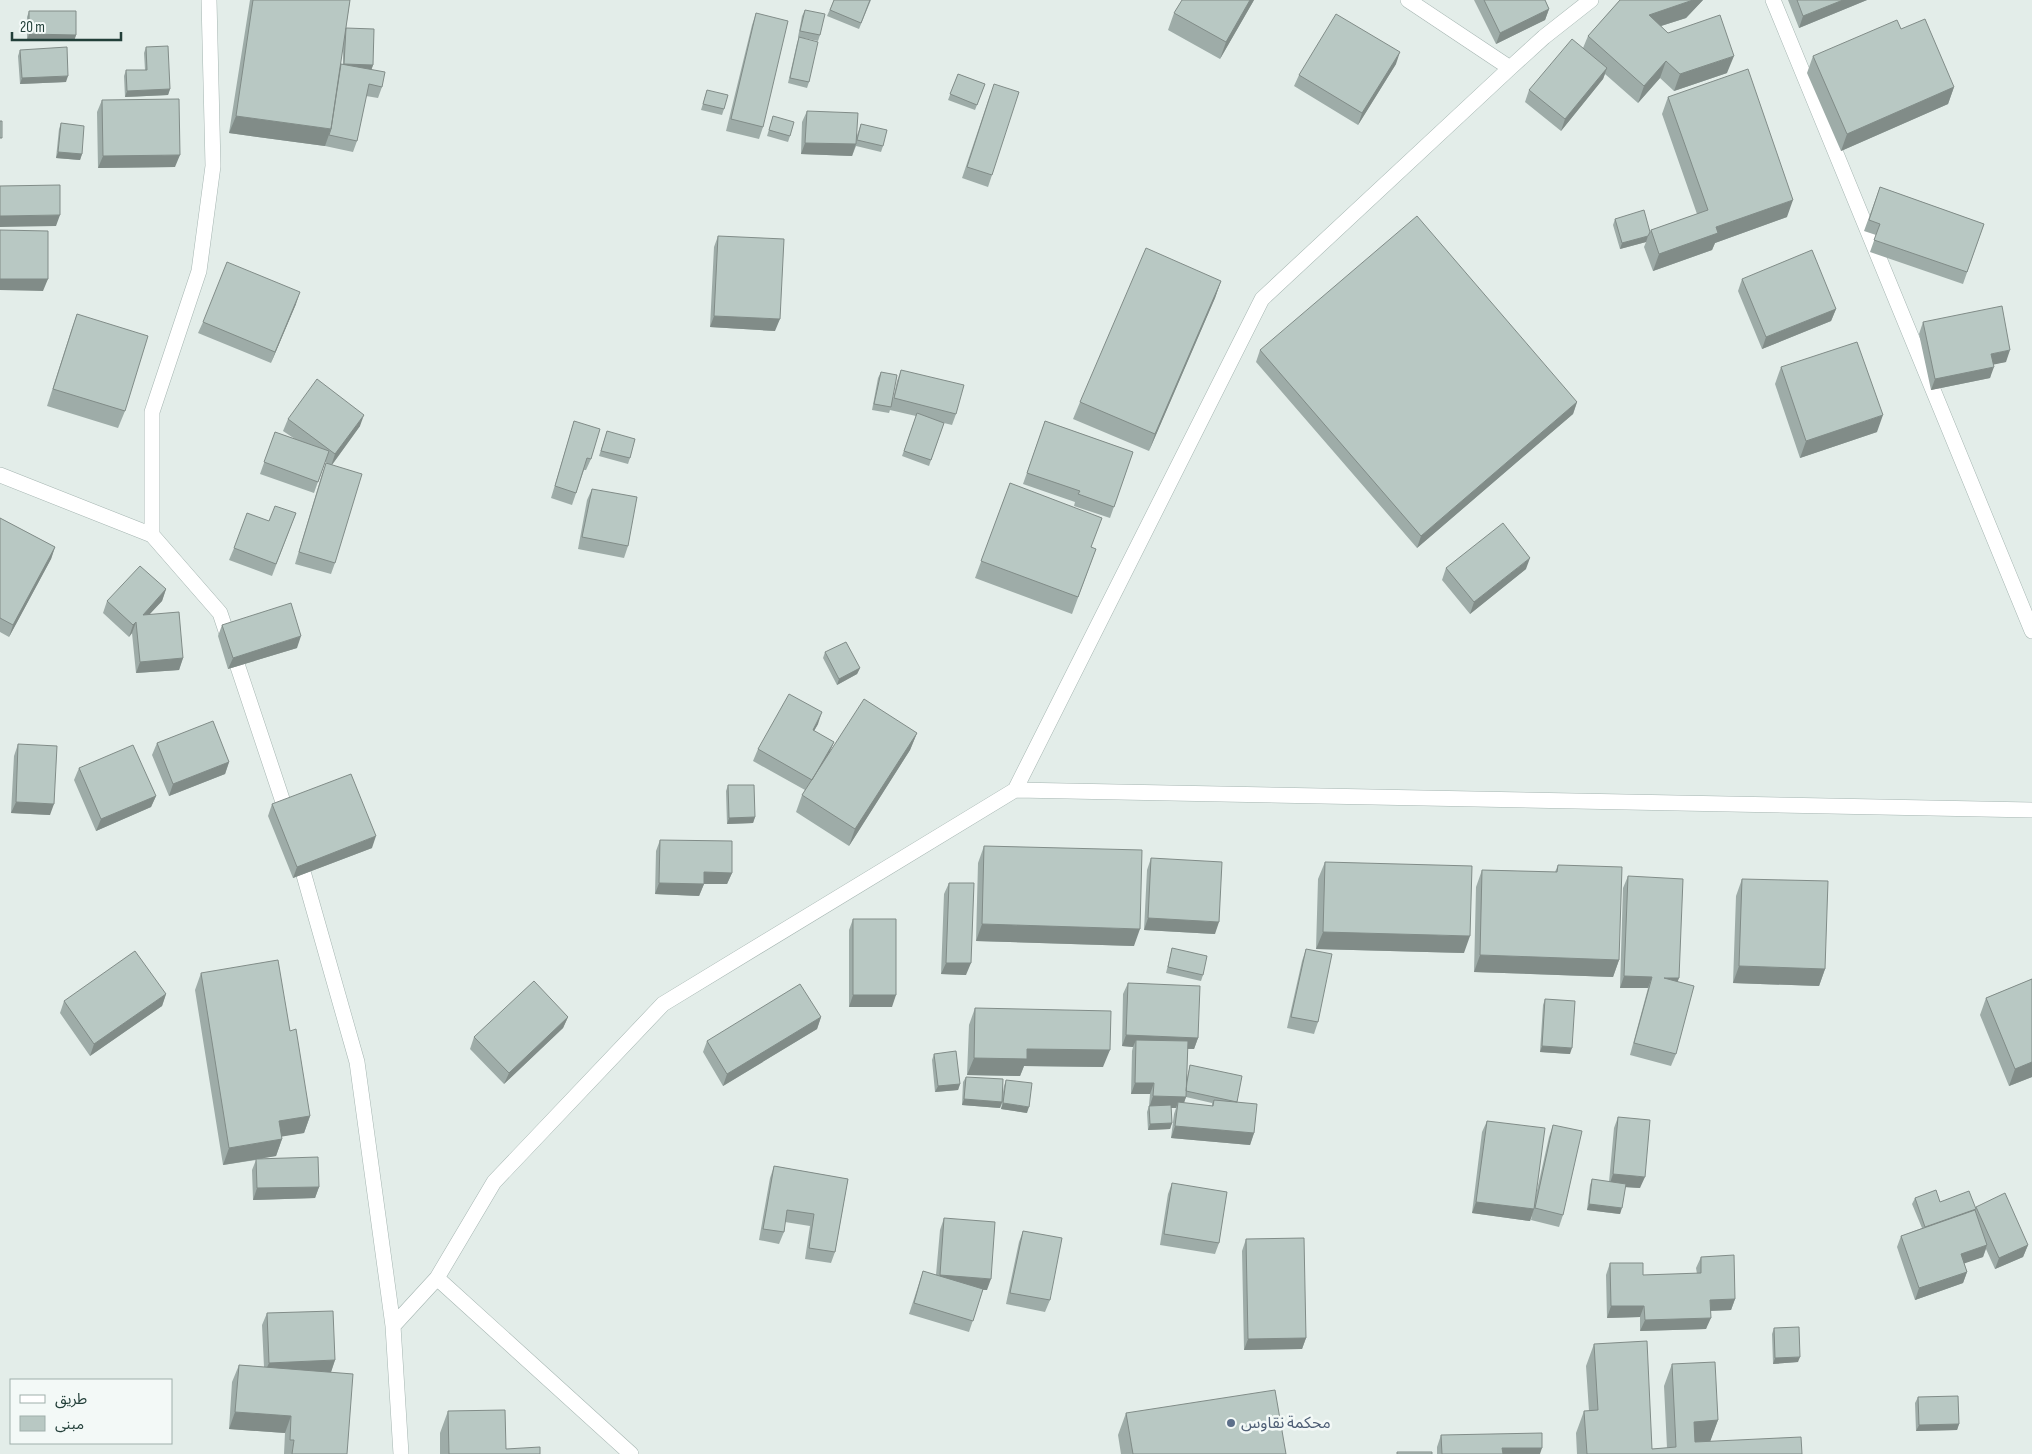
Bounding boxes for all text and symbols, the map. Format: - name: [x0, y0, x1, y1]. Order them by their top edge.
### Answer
- scale bar: [12, 10, 121, 42]
- text: 20 m: [20, 18, 45, 37]
- legend: [10, 1379, 172, 1444]
- text: طريق: [55, 1390, 87, 1409]
- place label: محكمة نقاوس: [1241, 1414, 1331, 1433]
- text: مبنى: [55, 1415, 84, 1434]
- marker: محكمة نقاوس: [1225, 1417, 1237, 1429]

